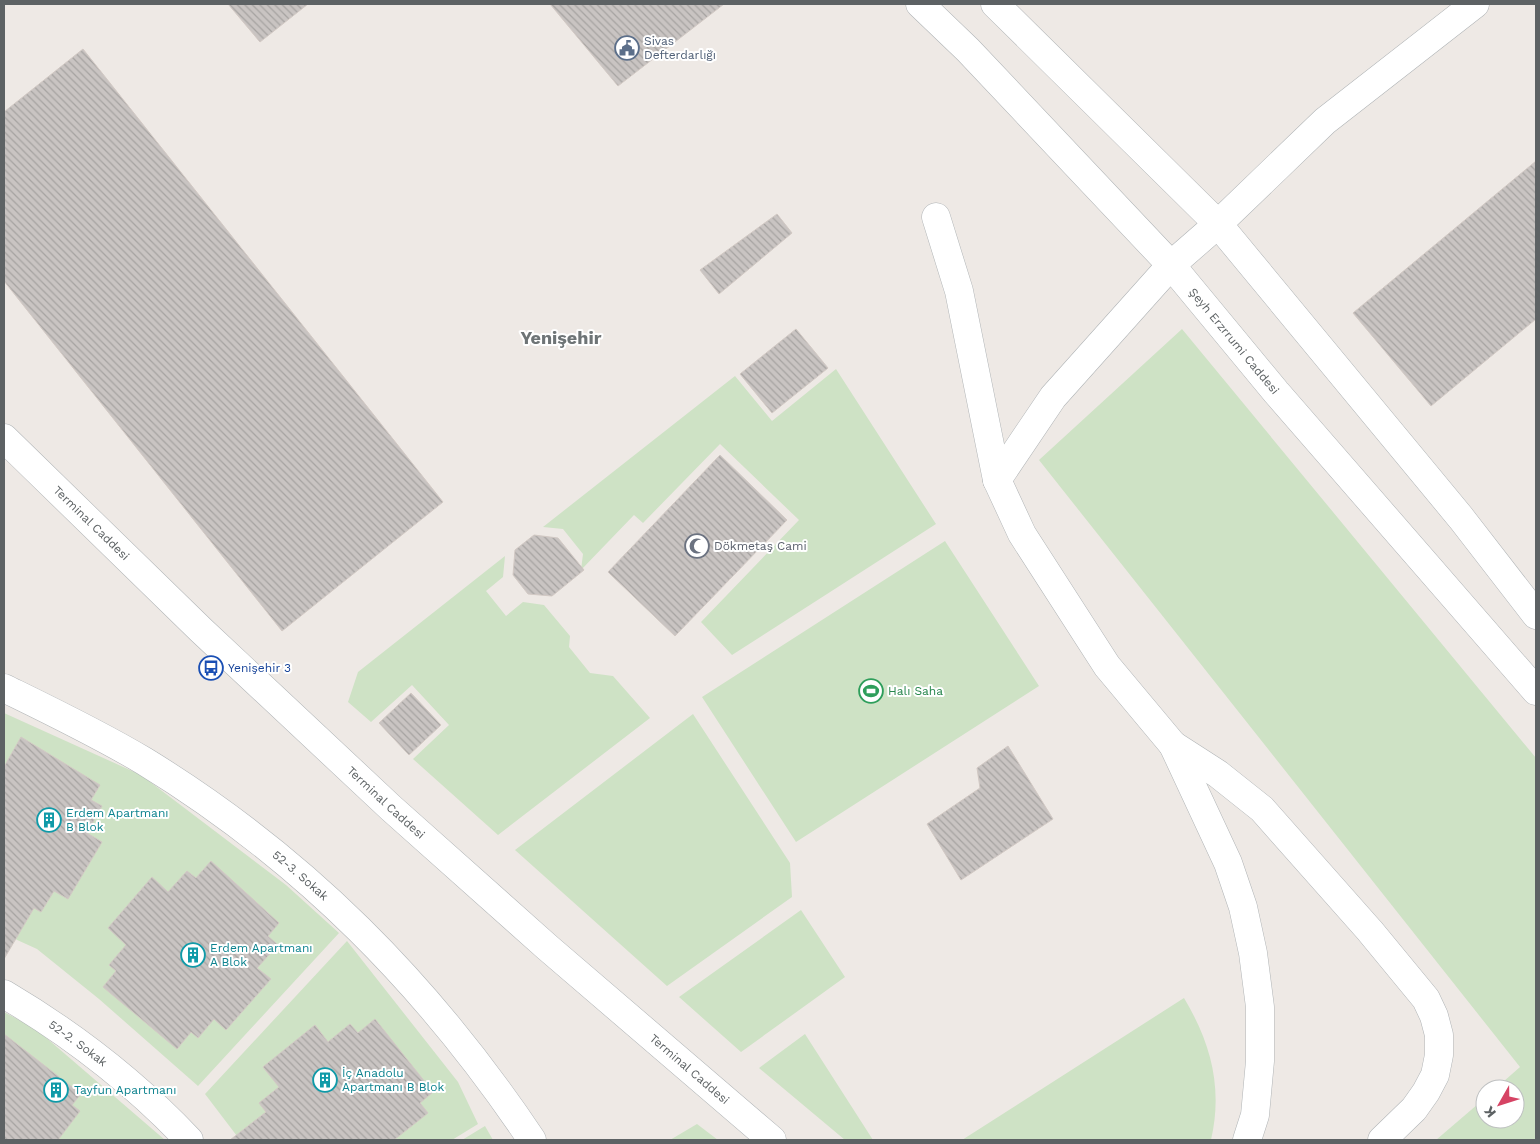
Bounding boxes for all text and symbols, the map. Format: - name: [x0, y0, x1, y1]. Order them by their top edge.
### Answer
- place label: Sivas Defterdarlığı: [644, 34, 716, 62]
- public building icon: Sivas Defterdarlığı: [614, 35, 640, 61]
- street label: Şeyh Erzrrumi Caddesi: [1186, 285, 1282, 397]
- district label: Yenişehir: [521, 327, 602, 348]
- street label: Terminal Caddesi: [50, 483, 132, 563]
- mosque icon: Dökmetaş Cami: [684, 533, 710, 559]
- place label: Dökmetaş Cami: [714, 539, 807, 553]
- bus stop icon: Yenişehir 3: [198, 655, 224, 681]
- place label: Yenişehir 3: [228, 661, 291, 675]
- sports icon: Halı Saha: [858, 678, 884, 704]
- place label: Halı Saha: [888, 684, 943, 698]
- street label: Terminal Caddesi: [344, 763, 428, 842]
- place label: Erdem Apartmanı B Blok: [66, 806, 169, 834]
- building icon: Erdem Apartmanı B Blok: [36, 807, 62, 833]
- street label: 52-3. Sokak: [270, 848, 331, 904]
- place label: Erdem Apartmanı A Blok: [210, 941, 313, 969]
- building icon: Erdem Apartmanı A Blok: [180, 942, 206, 968]
- street label: 52-2. Sokak: [46, 1017, 110, 1070]
- street label: Terminal Caddesi: [647, 1031, 732, 1107]
- place label: İç Anadolu Apartmanı B Blok: [342, 1066, 444, 1094]
- building icon: İç Anadolu Apartmanı B Blok: [312, 1067, 338, 1093]
- building icon: Tayfun Apartmanı: [43, 1077, 69, 1103]
- north arrow: [1475, 1079, 1525, 1129]
- place label: Tayfun Apartmanı: [74, 1083, 176, 1097]
- text: K: [1480, 1103, 1499, 1121]

